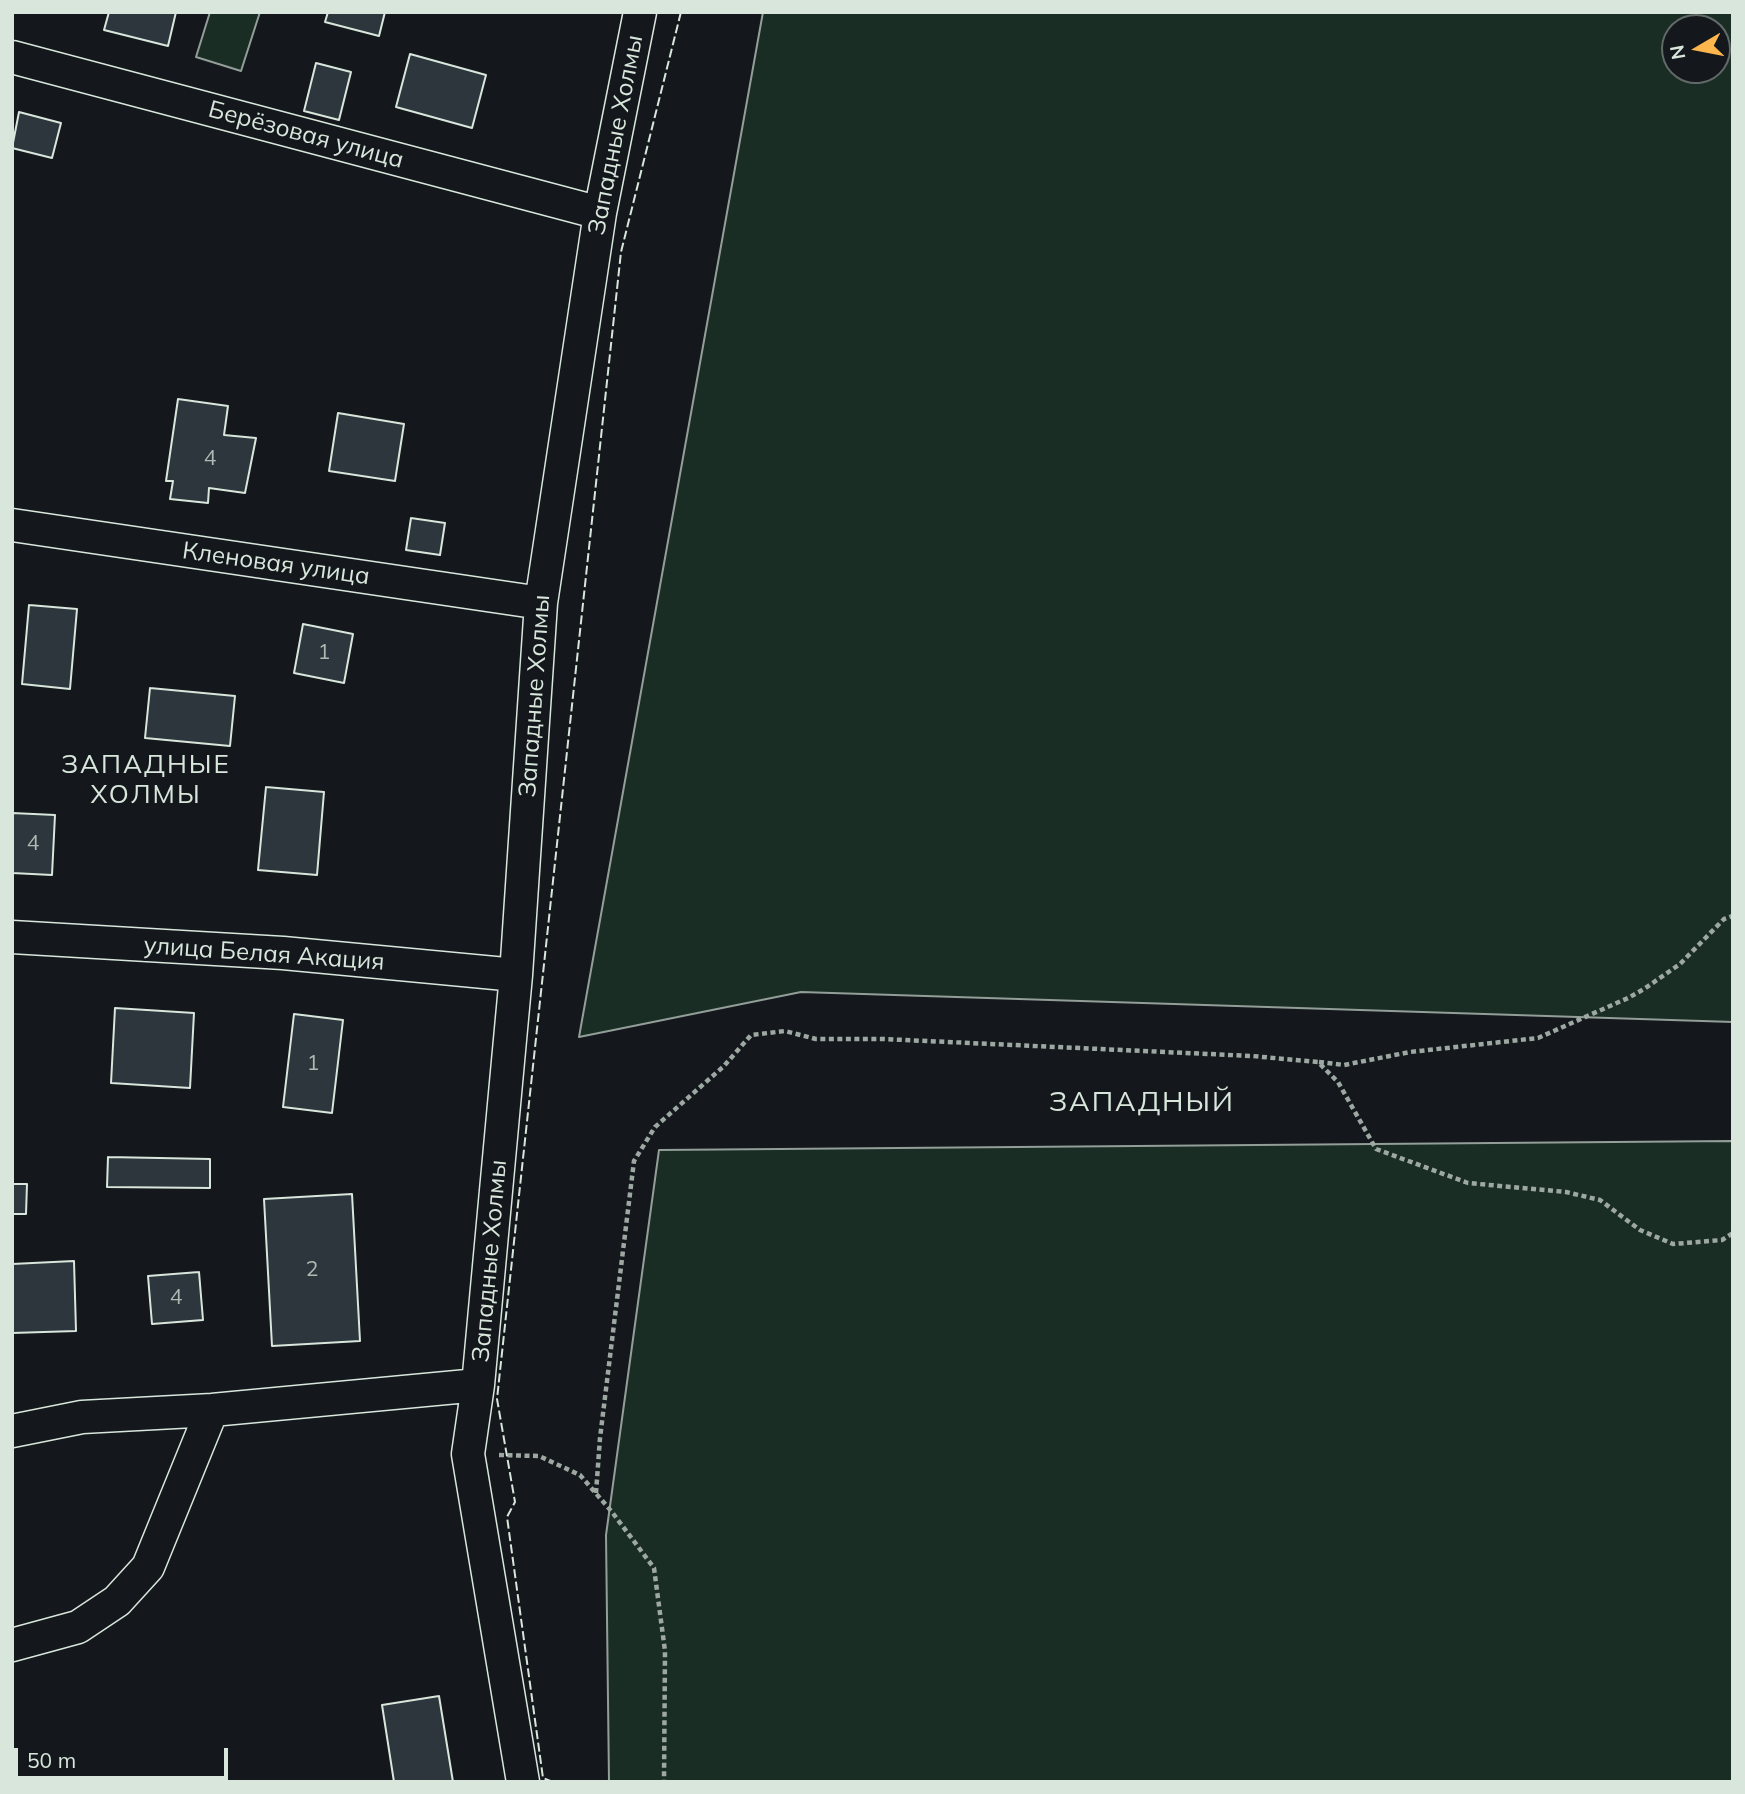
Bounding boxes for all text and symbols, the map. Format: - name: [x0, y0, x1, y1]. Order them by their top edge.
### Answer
- north arrow: [1661, 14, 1731, 84]
- street label: Западные Холмы: [583, 33, 649, 237]
- text: N: [1664, 43, 1690, 61]
- street label: Берёзовая улица: [205, 95, 407, 175]
- house number: 4: [204, 446, 216, 472]
- street label: Кленовая улица: [180, 537, 372, 591]
- street label: Западные Холмы: [514, 594, 556, 798]
- house number: 1: [318, 640, 330, 666]
- district label: ЗАПАДНЫЕ ХОЛМЫ: [62, 749, 230, 810]
- house number: 4: [27, 831, 39, 857]
- street label: улица Белая Акация: [143, 931, 385, 977]
- house number: 1: [307, 1051, 319, 1077]
- district label: ЗАПАДНЫЙ: [1050, 1086, 1234, 1120]
- street label: Западные Холмы: [467, 1159, 513, 1363]
- house number: 2: [306, 1257, 318, 1283]
- house number: 4: [170, 1285, 182, 1311]
- scale bar: [18, 1734, 231, 1778]
- text: 50 m: [27, 1747, 76, 1773]

